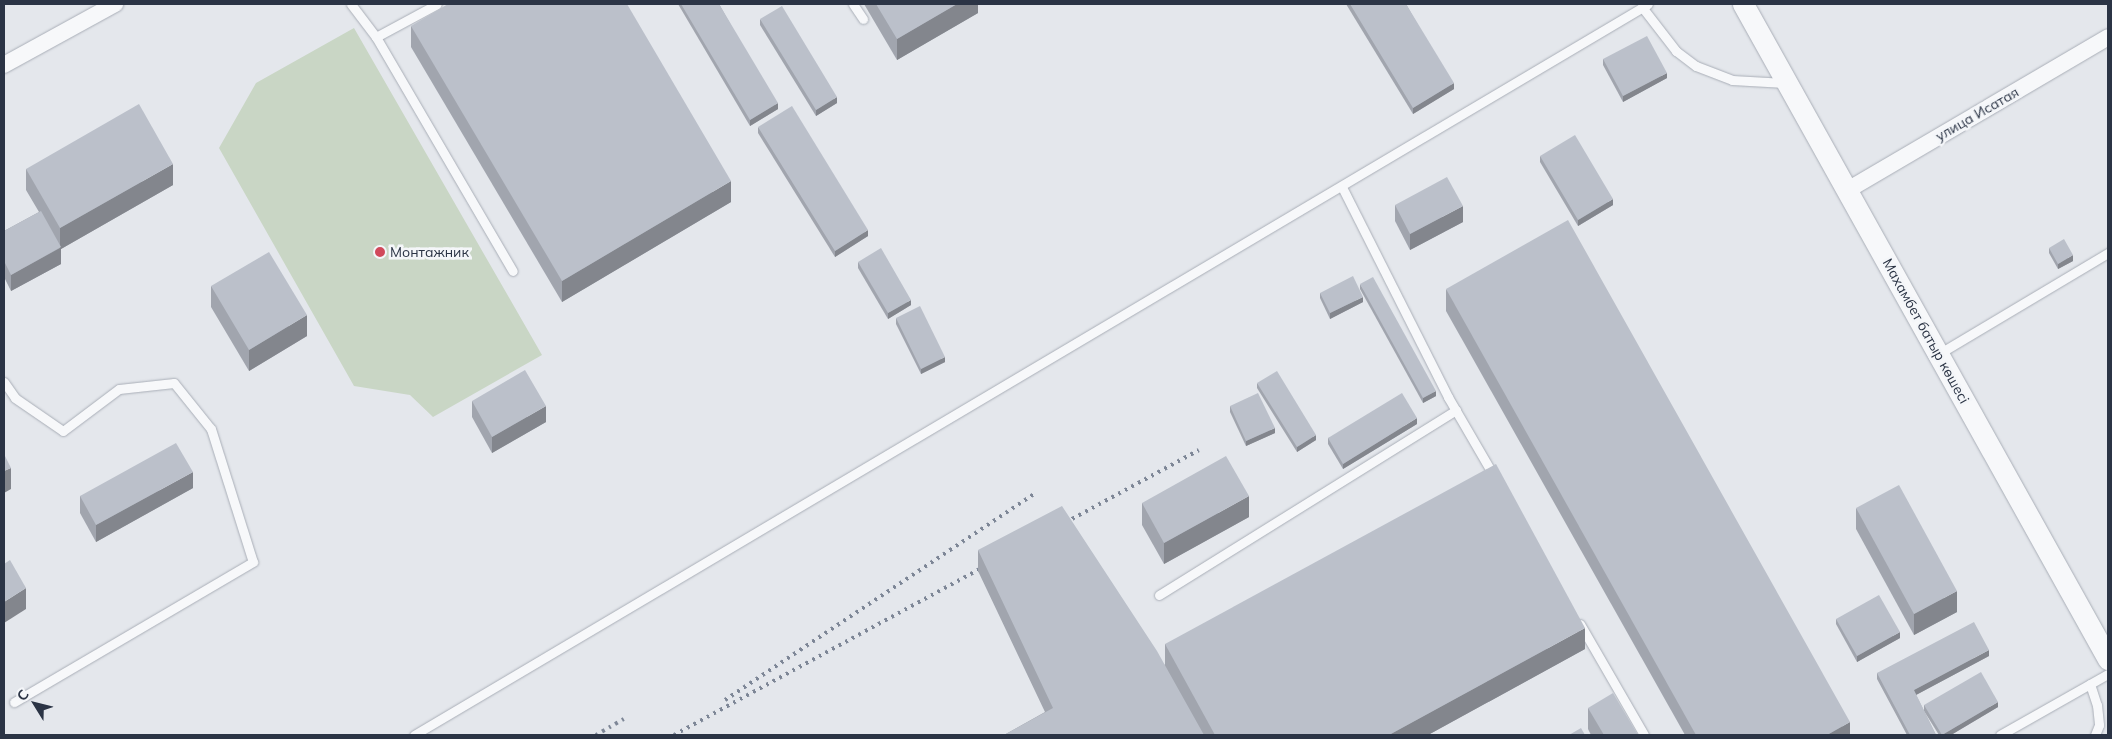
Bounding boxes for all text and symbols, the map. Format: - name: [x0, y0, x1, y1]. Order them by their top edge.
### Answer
- street label: улица Исатая: [1932, 83, 2022, 145]
- place label: Монтажник: [390, 244, 469, 260]
- marker: Монтажник: [374, 246, 386, 258]
- street label: Махамбет батыр көшесі: [1879, 256, 1973, 406]
- north arrow: [10, 679, 60, 729]
- text: С: [13, 686, 33, 704]

